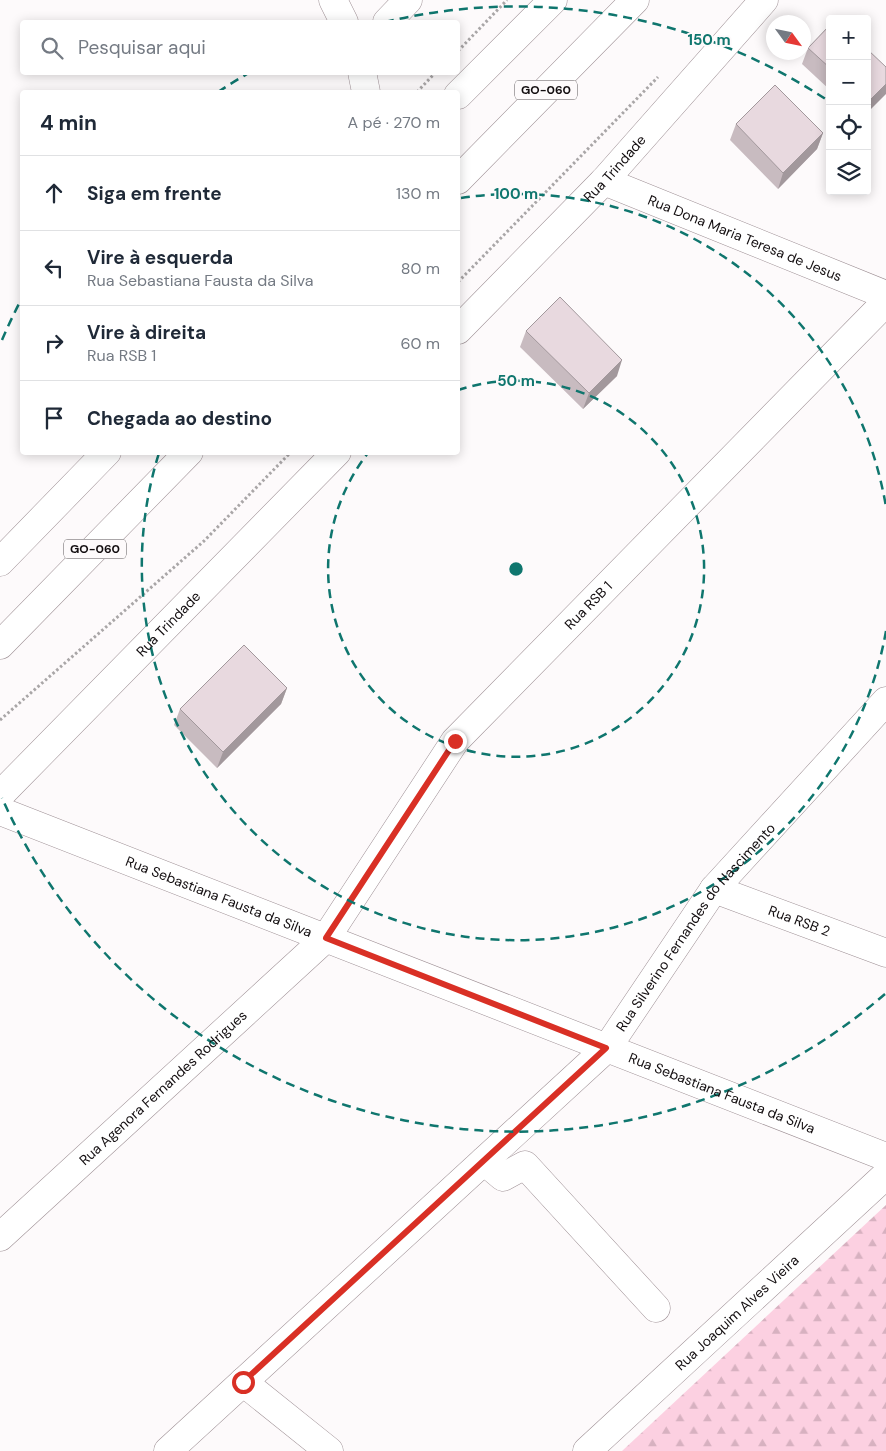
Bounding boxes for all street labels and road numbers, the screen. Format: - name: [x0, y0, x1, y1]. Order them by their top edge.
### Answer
- road number: GO-060: [515, 80, 577, 100]
- street label: Rua Trindade: [579, 131, 650, 206]
- street label: Rua Dona Maria Teresa de Jesus: [645, 191, 845, 285]
- road number: GO-060: [64, 540, 126, 558]
- street label: Rua RSB 1: [561, 577, 616, 633]
- street label: Rua Trindade: [132, 587, 204, 660]
- street label: Rua Silverino Fernandes do Nascimento: [612, 819, 779, 1035]
- street label: Rua Sebastiana Fausta da Silva: [123, 852, 315, 941]
- street label: Rua RSB 2: [766, 901, 833, 940]
- street label: Rua Agenora Fernandes Rodrigues: [75, 1006, 251, 1169]
- street label: Rua Sebastiana Fausta da Silva: [626, 1048, 818, 1137]
- street label: Rua Joaquim Alves Vieira: [671, 1251, 803, 1374]

